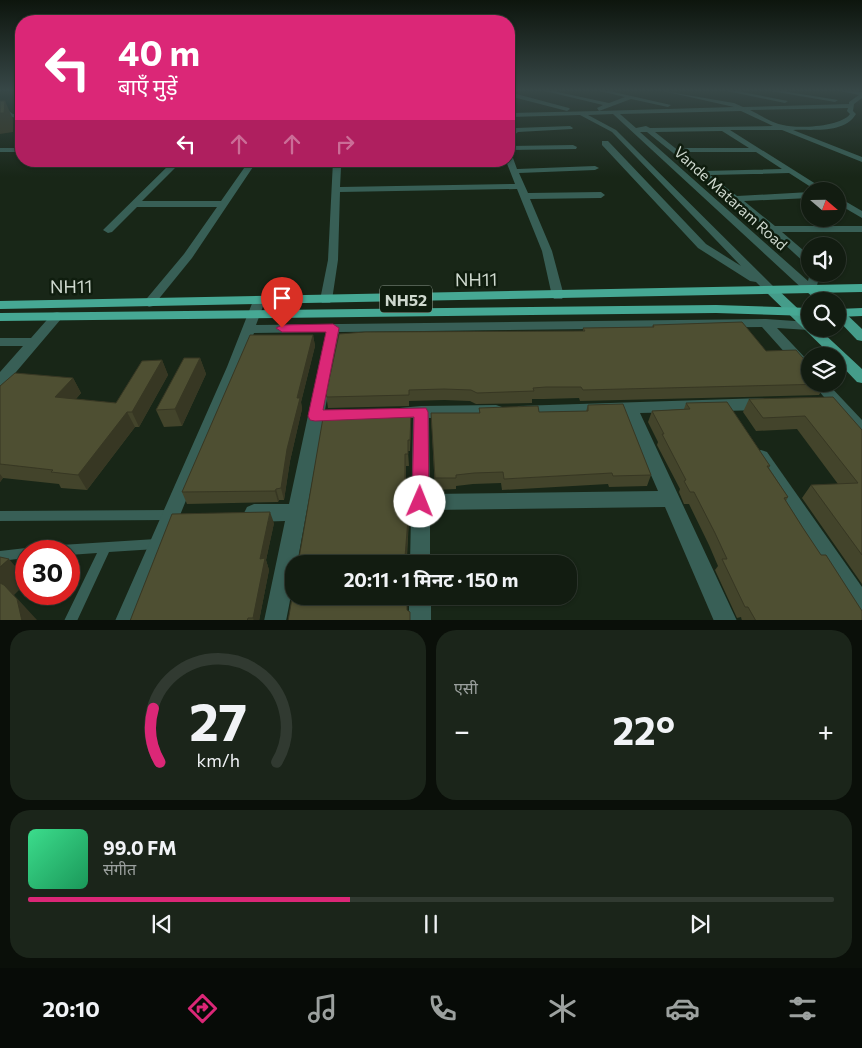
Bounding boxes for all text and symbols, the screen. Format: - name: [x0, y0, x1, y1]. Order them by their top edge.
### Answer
- text: 40 m: [118, 30, 200, 73]
- icon: left: [35, 35, 100, 100]
- text: बाएँ मुड़ें: [118, 73, 178, 100]
- icon: left: [172, 130, 200, 158]
- icon: ahead: [225, 130, 253, 158]
- icon: ahead: [278, 130, 306, 158]
- icon: right: [331, 130, 359, 158]
- street label: Vande Mataram Road: [671, 142, 791, 254]
- north arrow: [801, 182, 846, 228]
- map controls: [801, 182, 846, 392]
- button: sound: [801, 237, 846, 282]
- street label: NH11: [455, 268, 497, 290]
- street label: NH11: [50, 275, 92, 297]
- pin: [261, 277, 303, 328]
- icon: arrive: [268, 284, 296, 312]
- road number: NH52: [380, 286, 432, 312]
- button: search: [801, 292, 846, 337]
- button: layers: [801, 347, 846, 392]
- position arrow: [393, 475, 445, 527]
- speed limit sign: 30: [15, 540, 80, 605]
- text: 20:11 · 1 मिनट · 150 m: [344, 568, 518, 591]
- text: एसी: [454, 678, 478, 697]
- text: 27: [189, 688, 247, 752]
- text: 22°: [612, 706, 675, 753]
- text: −: [454, 713, 470, 747]
- text: +: [818, 713, 834, 747]
- text: km/h: [196, 749, 240, 771]
- text: 99.0 FM: [103, 836, 176, 859]
- text: संगीत: [103, 859, 136, 878]
- icon: previous: [148, 910, 176, 938]
- icon: pause: [417, 910, 445, 938]
- icon: next: [686, 910, 714, 938]
- icon: directions: [185, 991, 220, 1026]
- icon: music: [305, 991, 340, 1026]
- icon: phone: [425, 991, 460, 1026]
- icon: climate: [545, 991, 580, 1026]
- icon: car: [665, 991, 700, 1026]
- icon: filters: [785, 991, 820, 1026]
- text: 20:10: [42, 995, 100, 1022]

